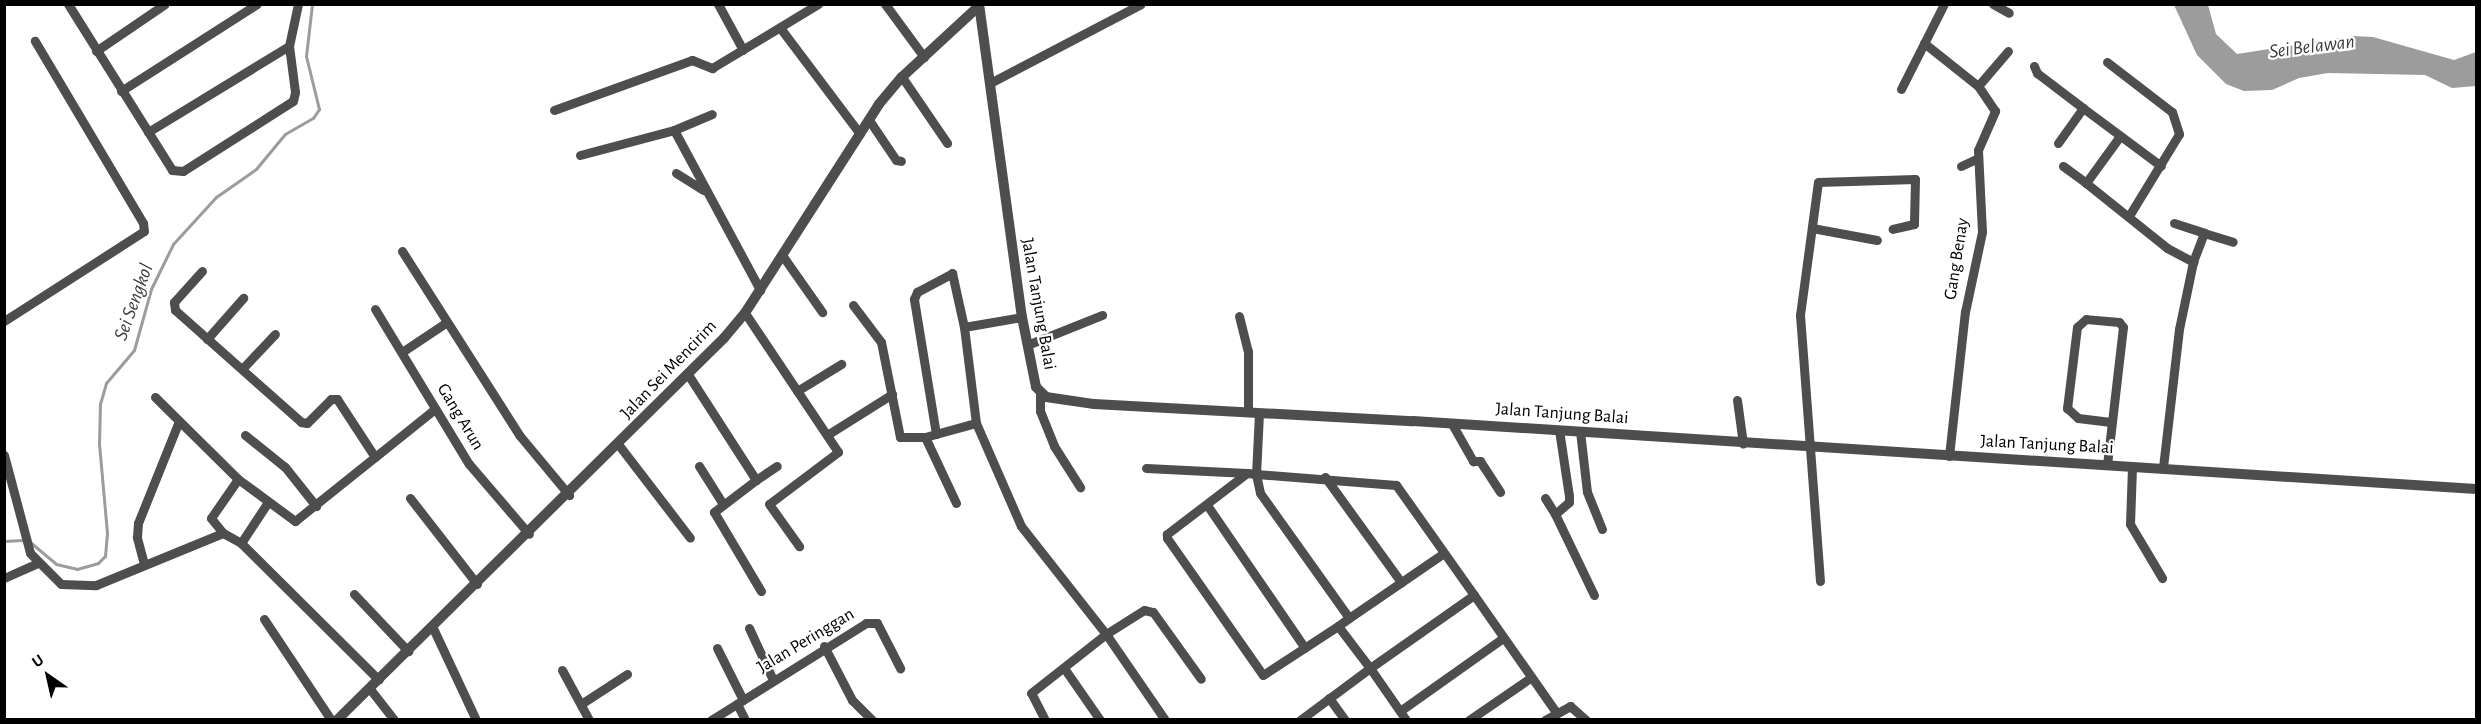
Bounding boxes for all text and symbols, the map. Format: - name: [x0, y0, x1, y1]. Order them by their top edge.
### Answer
- water label: Sei Belawan: [2268, 30, 2356, 64]
- street label: Gang Benay: [1940, 217, 1974, 301]
- street label: Jalan Tanjung Balai: [1016, 236, 1060, 372]
- water label: Sei Sengkol: [109, 260, 159, 344]
- street label: Jalan Sei Mencirim: [616, 316, 722, 424]
- street label: Gang Arun: [432, 380, 488, 454]
- street label: Jalan Tanjung Balai: [1495, 399, 1629, 429]
- street label: Jalan Tanjung Balai: [1980, 431, 2114, 459]
- street label: Jalan Peringgan: [754, 604, 858, 678]
- north arrow: [18, 646, 78, 706]
- text: U: [29, 652, 47, 671]

